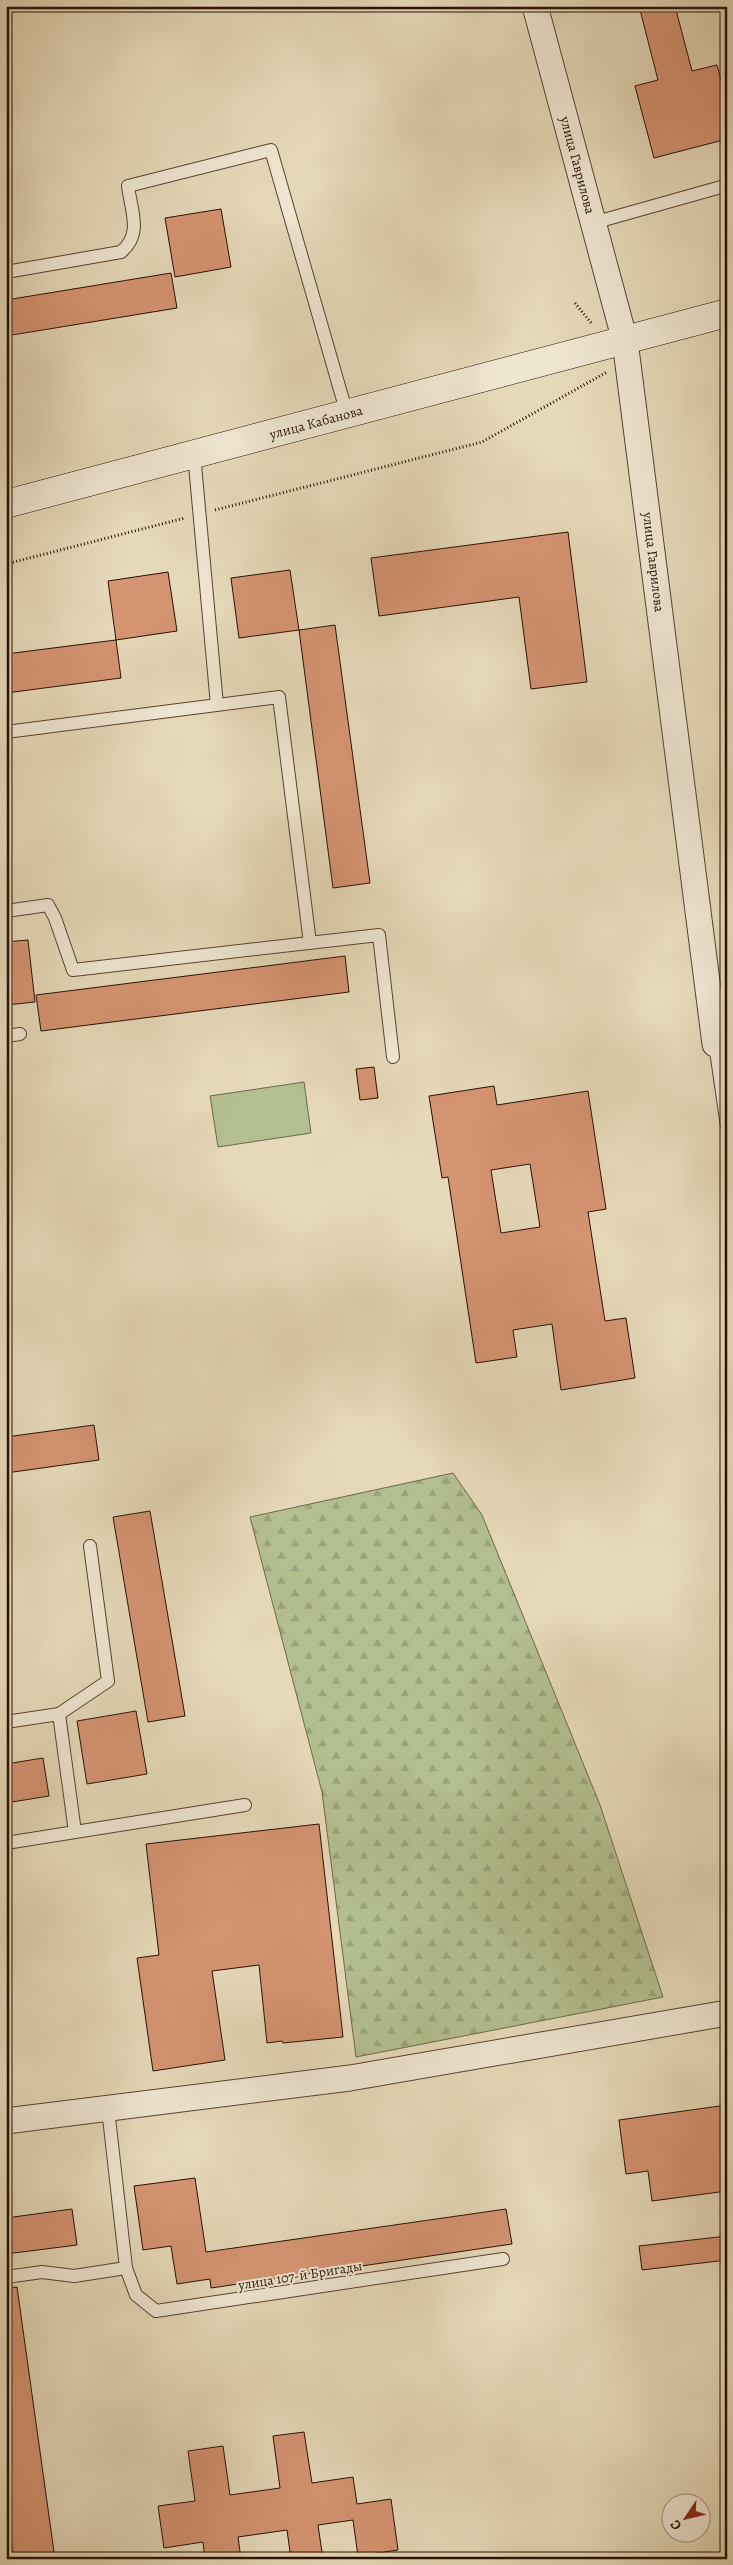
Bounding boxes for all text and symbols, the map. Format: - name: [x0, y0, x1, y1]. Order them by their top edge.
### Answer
- street label: улица Гаврилова: [555, 113, 600, 217]
- street label: улица Кабанова: [266, 401, 365, 444]
- street label: улица Гаврилова: [638, 510, 669, 614]
- street label: улица 107-й Бригады: [236, 2256, 363, 2295]
- north arrow: [660, 2492, 710, 2542]
- text: С: [665, 2516, 686, 2534]

